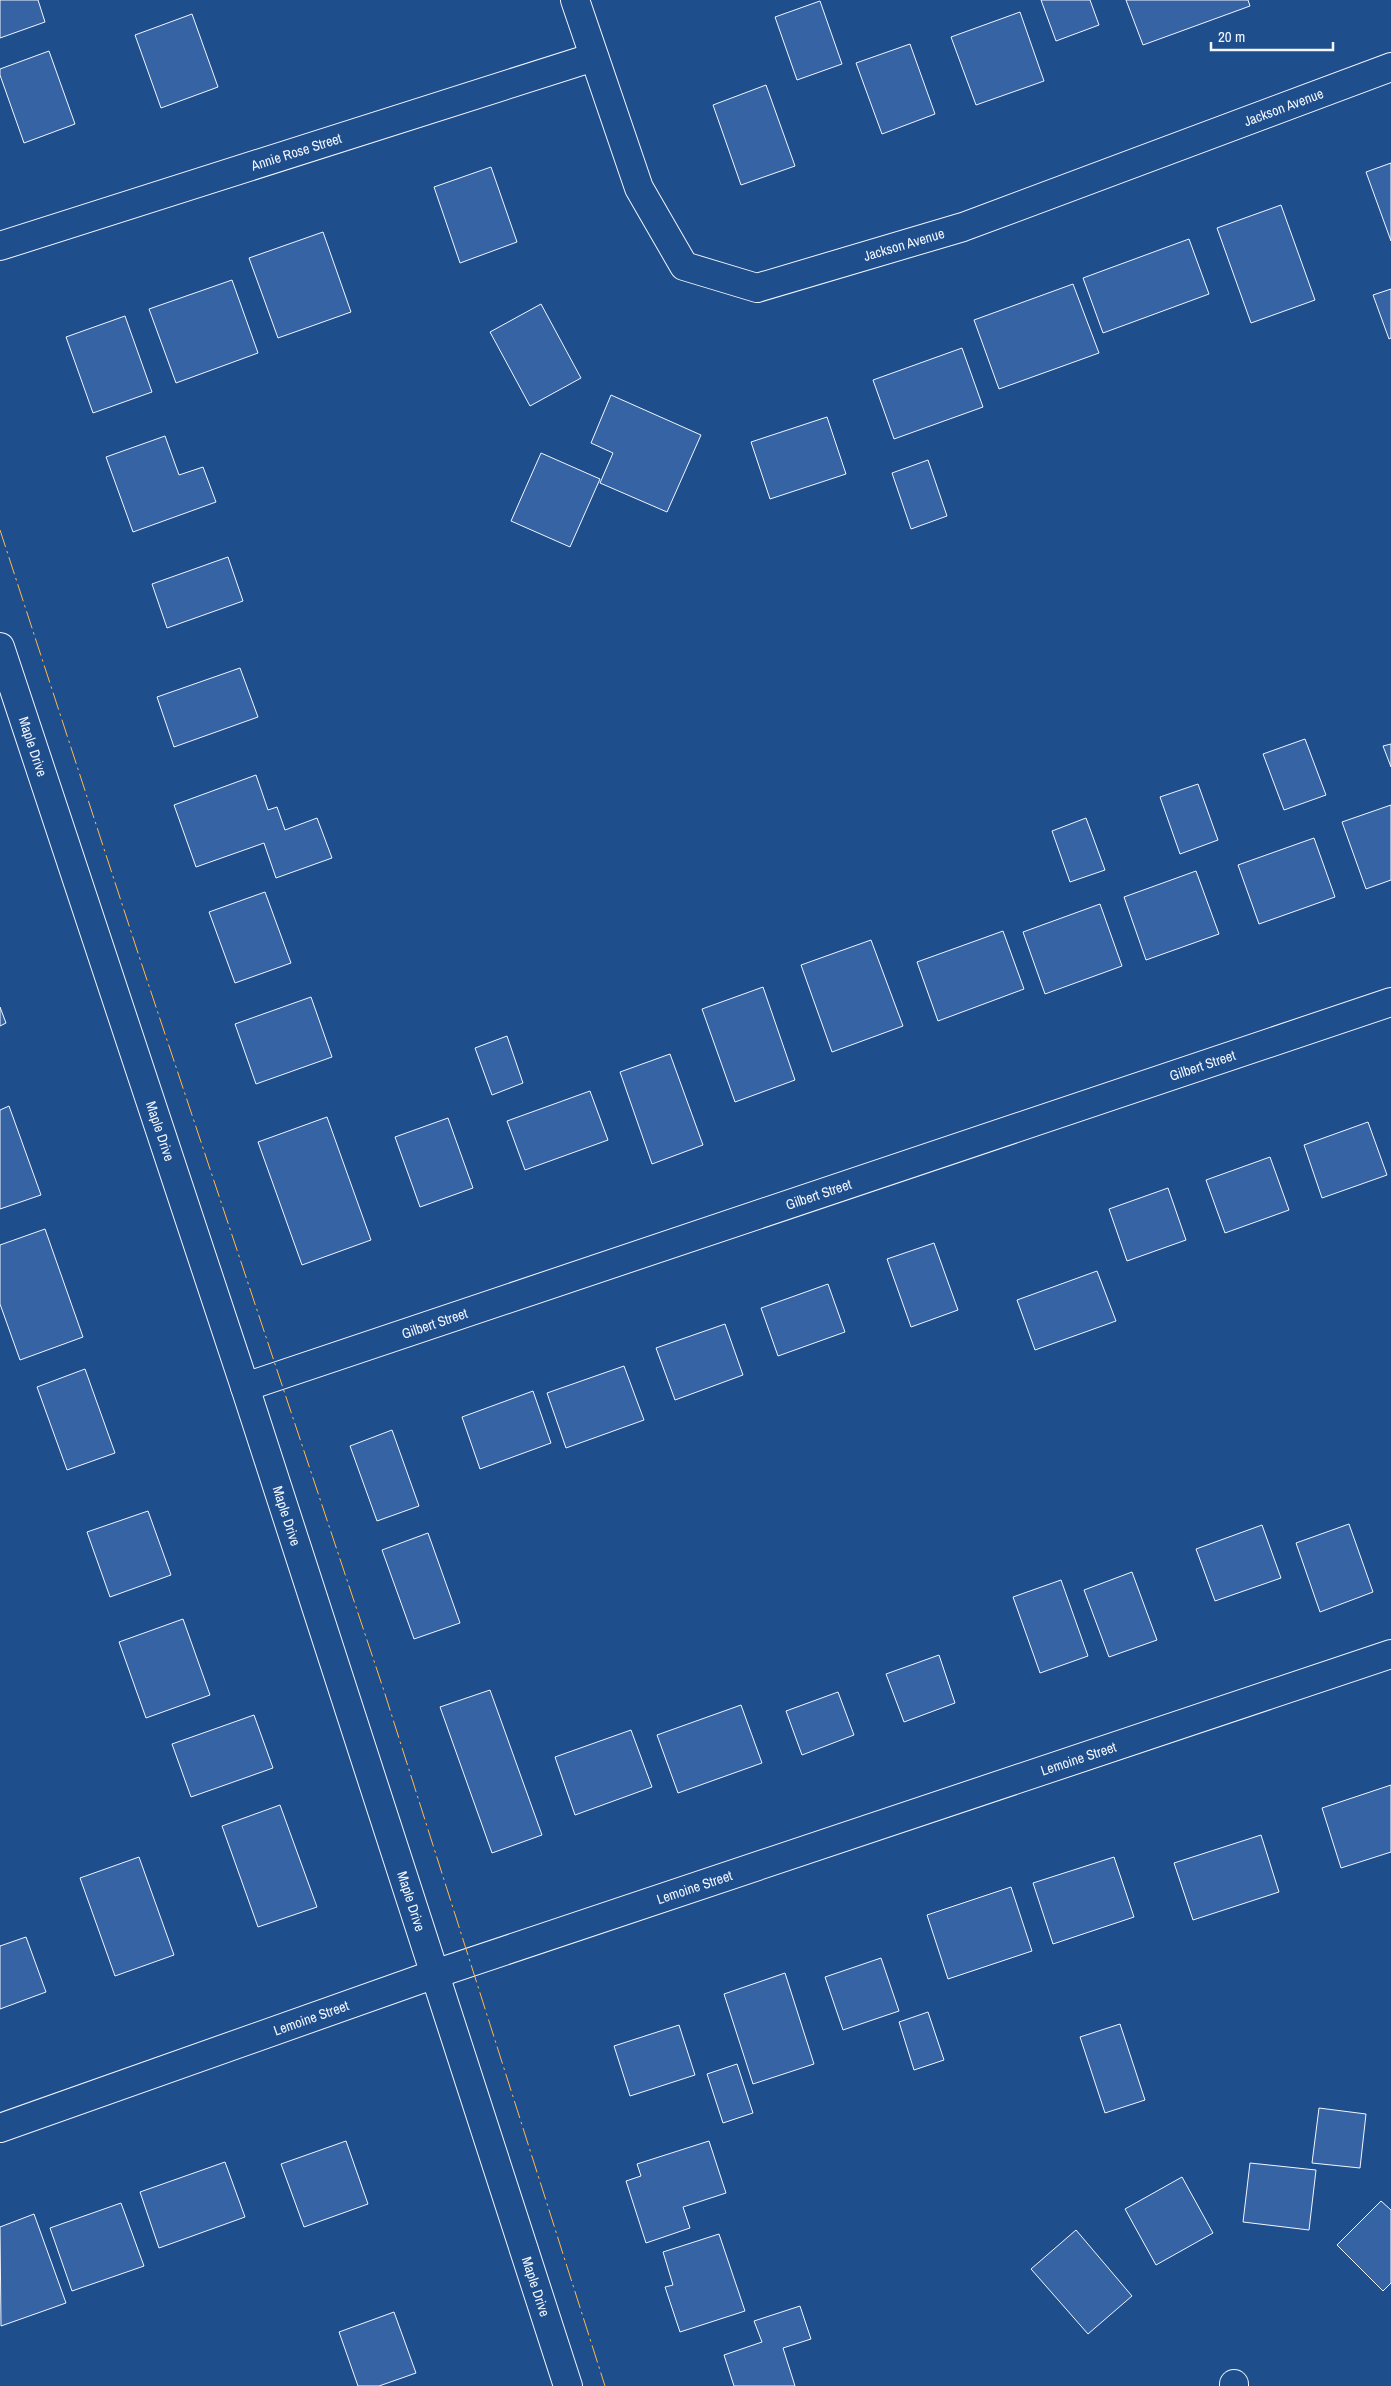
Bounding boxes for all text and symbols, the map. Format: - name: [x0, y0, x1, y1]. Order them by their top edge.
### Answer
- scale bar: [1211, 20, 1334, 52]
- text: 20 m: [1218, 26, 1245, 47]
- street label: Jackson Avenue: [1241, 84, 1326, 130]
- street label: Annie Rose Street: [248, 129, 344, 175]
- street label: Jackson Avenue: [861, 224, 946, 265]
- street label: Maple Drive: [15, 714, 51, 779]
- street label: Gilbert Street: [1167, 1046, 1238, 1085]
- street label: Maple Drive: [142, 1099, 179, 1163]
- street label: Gilbert Street: [783, 1175, 854, 1214]
- street label: Gilbert Street: [399, 1304, 470, 1343]
- street label: Maple Drive: [269, 1484, 305, 1548]
- street label: Lemoine Street: [1038, 1738, 1119, 1780]
- street label: Lemoine Street: [654, 1866, 735, 1908]
- street label: Maple Drive: [393, 1869, 429, 1934]
- street label: Lemoine Street: [271, 1996, 351, 2039]
- street label: Maple Drive: [518, 2254, 554, 2319]

